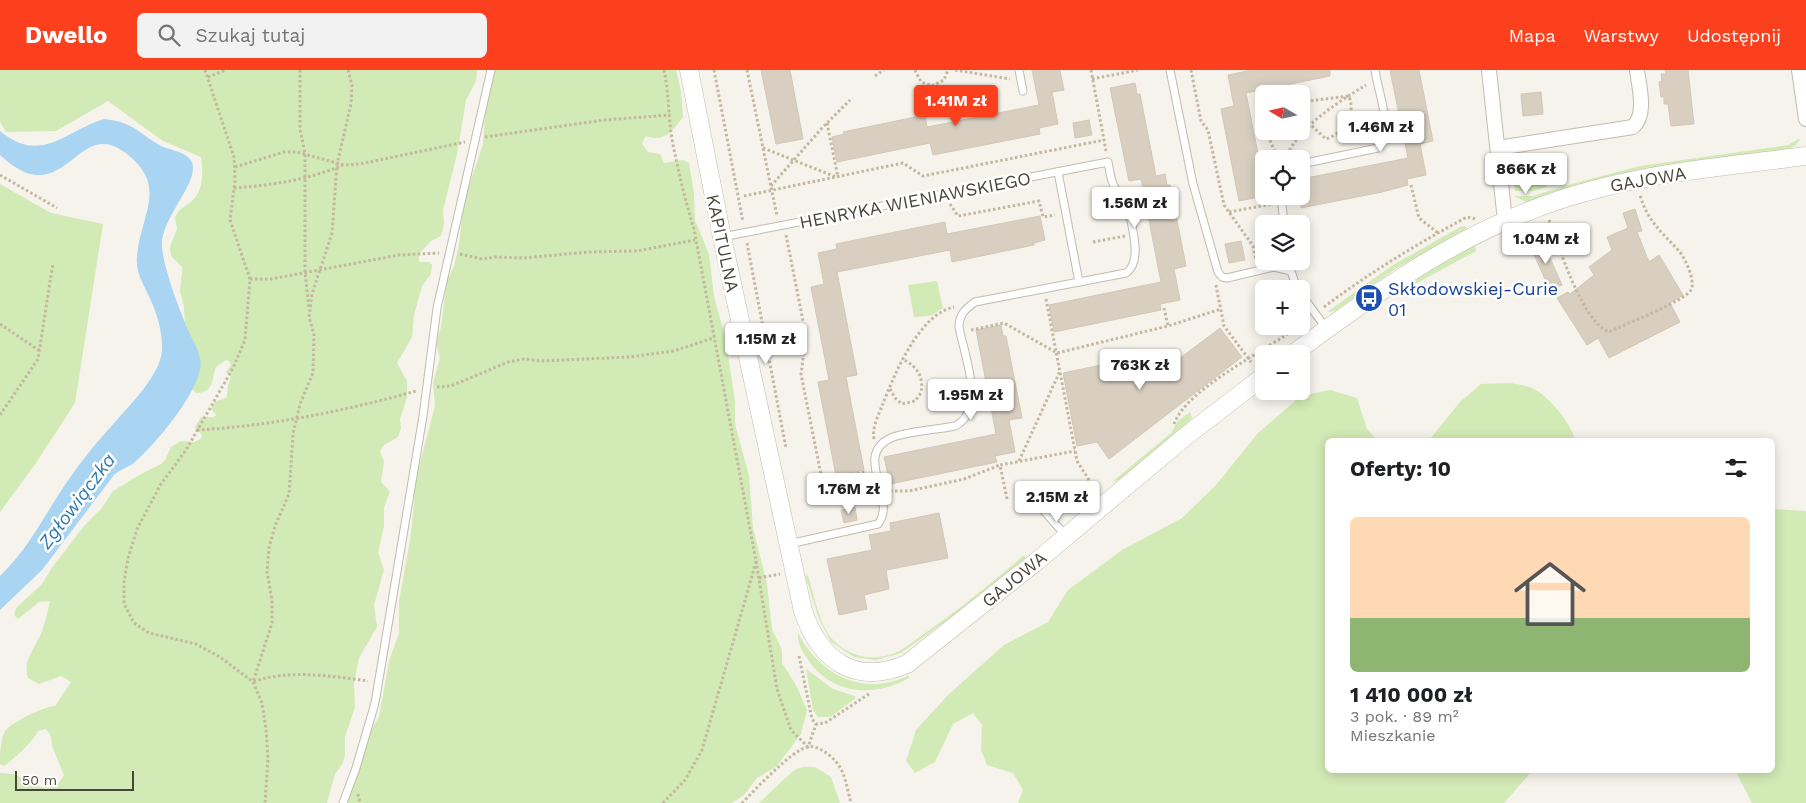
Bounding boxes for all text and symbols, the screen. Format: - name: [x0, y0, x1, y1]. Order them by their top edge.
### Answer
- search box: [137, 13, 487, 58]
- text: Dwello: [25, 21, 107, 49]
- icon: search: [155, 21, 183, 49]
- text: Szukaj tutaj: [195, 24, 305, 47]
- text: Mapa: [1509, 25, 1556, 46]
- text: Warstwy: [1584, 25, 1659, 46]
- text: Udostępnij: [1687, 25, 1781, 46]
- pin: 1.41M zł: [904, 85, 1008, 127]
- north arrow: [1255, 85, 1310, 140]
- map controls: [1255, 85, 1310, 400]
- text: 1.41M zł: [925, 91, 987, 110]
- pin: 1.46M zł: [1329, 111, 1433, 153]
- text: 1.46M zł: [1348, 117, 1414, 136]
- button: locate: [1255, 150, 1310, 205]
- pin: 866K zł: [1480, 152, 1572, 195]
- text: 866K zł: [1496, 159, 1556, 178]
- street label: GAJOWA: [1608, 162, 1688, 196]
- street label: HENRYKA WIENIAWSKIEGO: [797, 167, 1033, 233]
- pin: 1.56M zł: [1083, 186, 1187, 229]
- street label: KAPITULNA: [702, 192, 744, 294]
- text: 1.56M zł: [1103, 193, 1167, 212]
- button: layers: [1255, 215, 1310, 270]
- pin: 1.04M zł: [1494, 222, 1598, 265]
- text: 1.04M zł: [1513, 229, 1579, 248]
- place label: Skłodowskiej-Curie 01: [1388, 278, 1558, 320]
- button: +: [1255, 280, 1310, 335]
- bus stop icon: Skłodowskiej-Curie 01: [1354, 283, 1384, 313]
- pin: 1.15M zł: [714, 322, 818, 365]
- text: 1.15M zł: [736, 329, 796, 348]
- button: −: [1255, 345, 1310, 400]
- pin: 763K zł: [1094, 348, 1186, 391]
- text: 763K zł: [1111, 355, 1169, 374]
- pin: 1.95M zł: [919, 378, 1023, 421]
- text: 1.95M zł: [939, 385, 1003, 404]
- water label: Zgłowiączka: [33, 449, 120, 554]
- icon: filters: [1722, 454, 1750, 482]
- text: Oferty: 10: [1350, 456, 1451, 481]
- pin: 1.76M zł: [797, 472, 901, 515]
- text: 1.76M zł: [818, 479, 880, 498]
- pin: 2.15M zł: [1005, 480, 1109, 523]
- text: 2.15M zł: [1026, 487, 1088, 506]
- street label: GAJOWA: [978, 547, 1051, 611]
- icon: home: [1505, 549, 1595, 639]
- text: 1 410 000 zł: [1350, 682, 1473, 707]
- text: 3 pok. · 89 m²: [1350, 707, 1459, 726]
- text: Mieszkanie: [1350, 726, 1436, 745]
- scale bar: [15, 768, 134, 791]
- text: 50 m: [22, 772, 57, 788]

